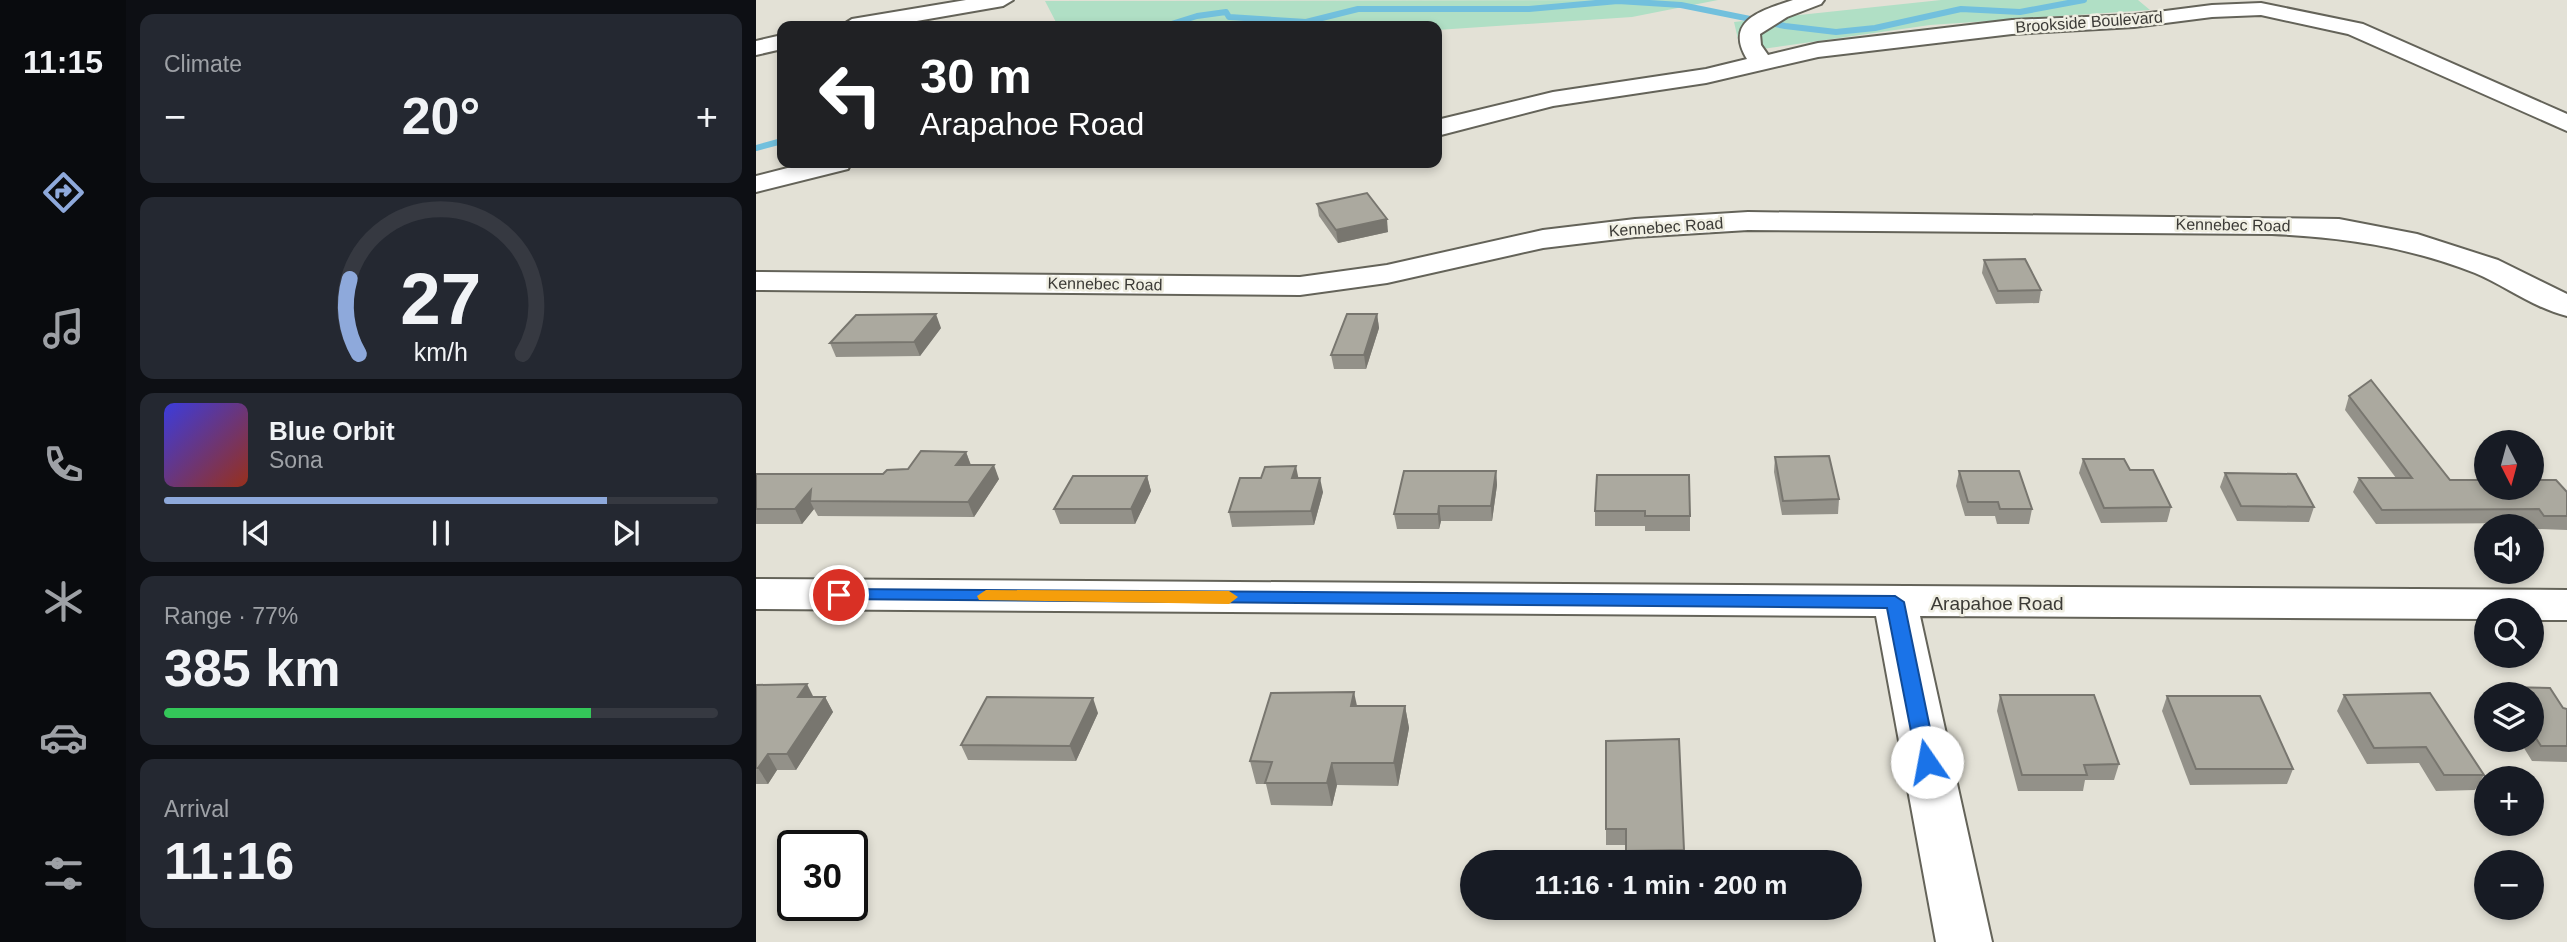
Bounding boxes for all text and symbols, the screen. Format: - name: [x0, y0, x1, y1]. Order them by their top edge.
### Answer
- street label: Brookside Boulevard: [2015, 8, 2163, 36]
- text: 11:15: [23, 44, 103, 80]
- icon: left: [805, 49, 896, 140]
- text: 30 m: [920, 49, 1032, 103]
- text: Climate: [164, 51, 242, 77]
- text: 20°: [402, 87, 480, 145]
- text: −: [164, 96, 186, 138]
- text: +: [696, 96, 718, 138]
- text: Arapahoe Road: [920, 106, 1144, 142]
- icon: directions: [39, 168, 88, 217]
- street label: Kennebec Road: [1608, 215, 1724, 239]
- street label: Kennebec Road: [2175, 215, 2291, 235]
- text: 27: [401, 258, 481, 339]
- street label: Kennebec Road: [1047, 274, 1163, 294]
- icon: music: [39, 304, 88, 353]
- text: km/h: [414, 338, 468, 366]
- text: Blue Orbit: [269, 416, 395, 446]
- north arrow: [2474, 430, 2544, 500]
- map controls: [2474, 430, 2544, 920]
- icon: phone: [39, 440, 88, 489]
- text: Sona: [269, 447, 323, 473]
- icon: previous: [237, 514, 275, 552]
- icon: pause: [422, 514, 460, 552]
- icon: next: [607, 514, 645, 552]
- button: sound: [2474, 514, 2544, 584]
- pin: [809, 565, 869, 625]
- icon: arrive: [820, 576, 858, 614]
- icon: climate: [39, 577, 88, 626]
- street label: Arapahoe Road: [1930, 593, 2064, 614]
- button: search: [2474, 598, 2544, 668]
- text: Range · 77%: [164, 603, 298, 629]
- text: 385 km: [164, 639, 340, 697]
- button: layers: [2474, 682, 2544, 752]
- icon: car: [39, 713, 88, 762]
- position arrow: [1890, 725, 1964, 799]
- button: +: [2474, 766, 2544, 836]
- text: Arrival: [164, 796, 229, 822]
- speed limit sign: 30: [777, 830, 868, 921]
- text: 11:16: [164, 832, 294, 890]
- icon: filters: [39, 849, 88, 898]
- button: −: [2474, 850, 2544, 920]
- text: 11:16 · 1 min · 200 m: [1535, 870, 1787, 900]

